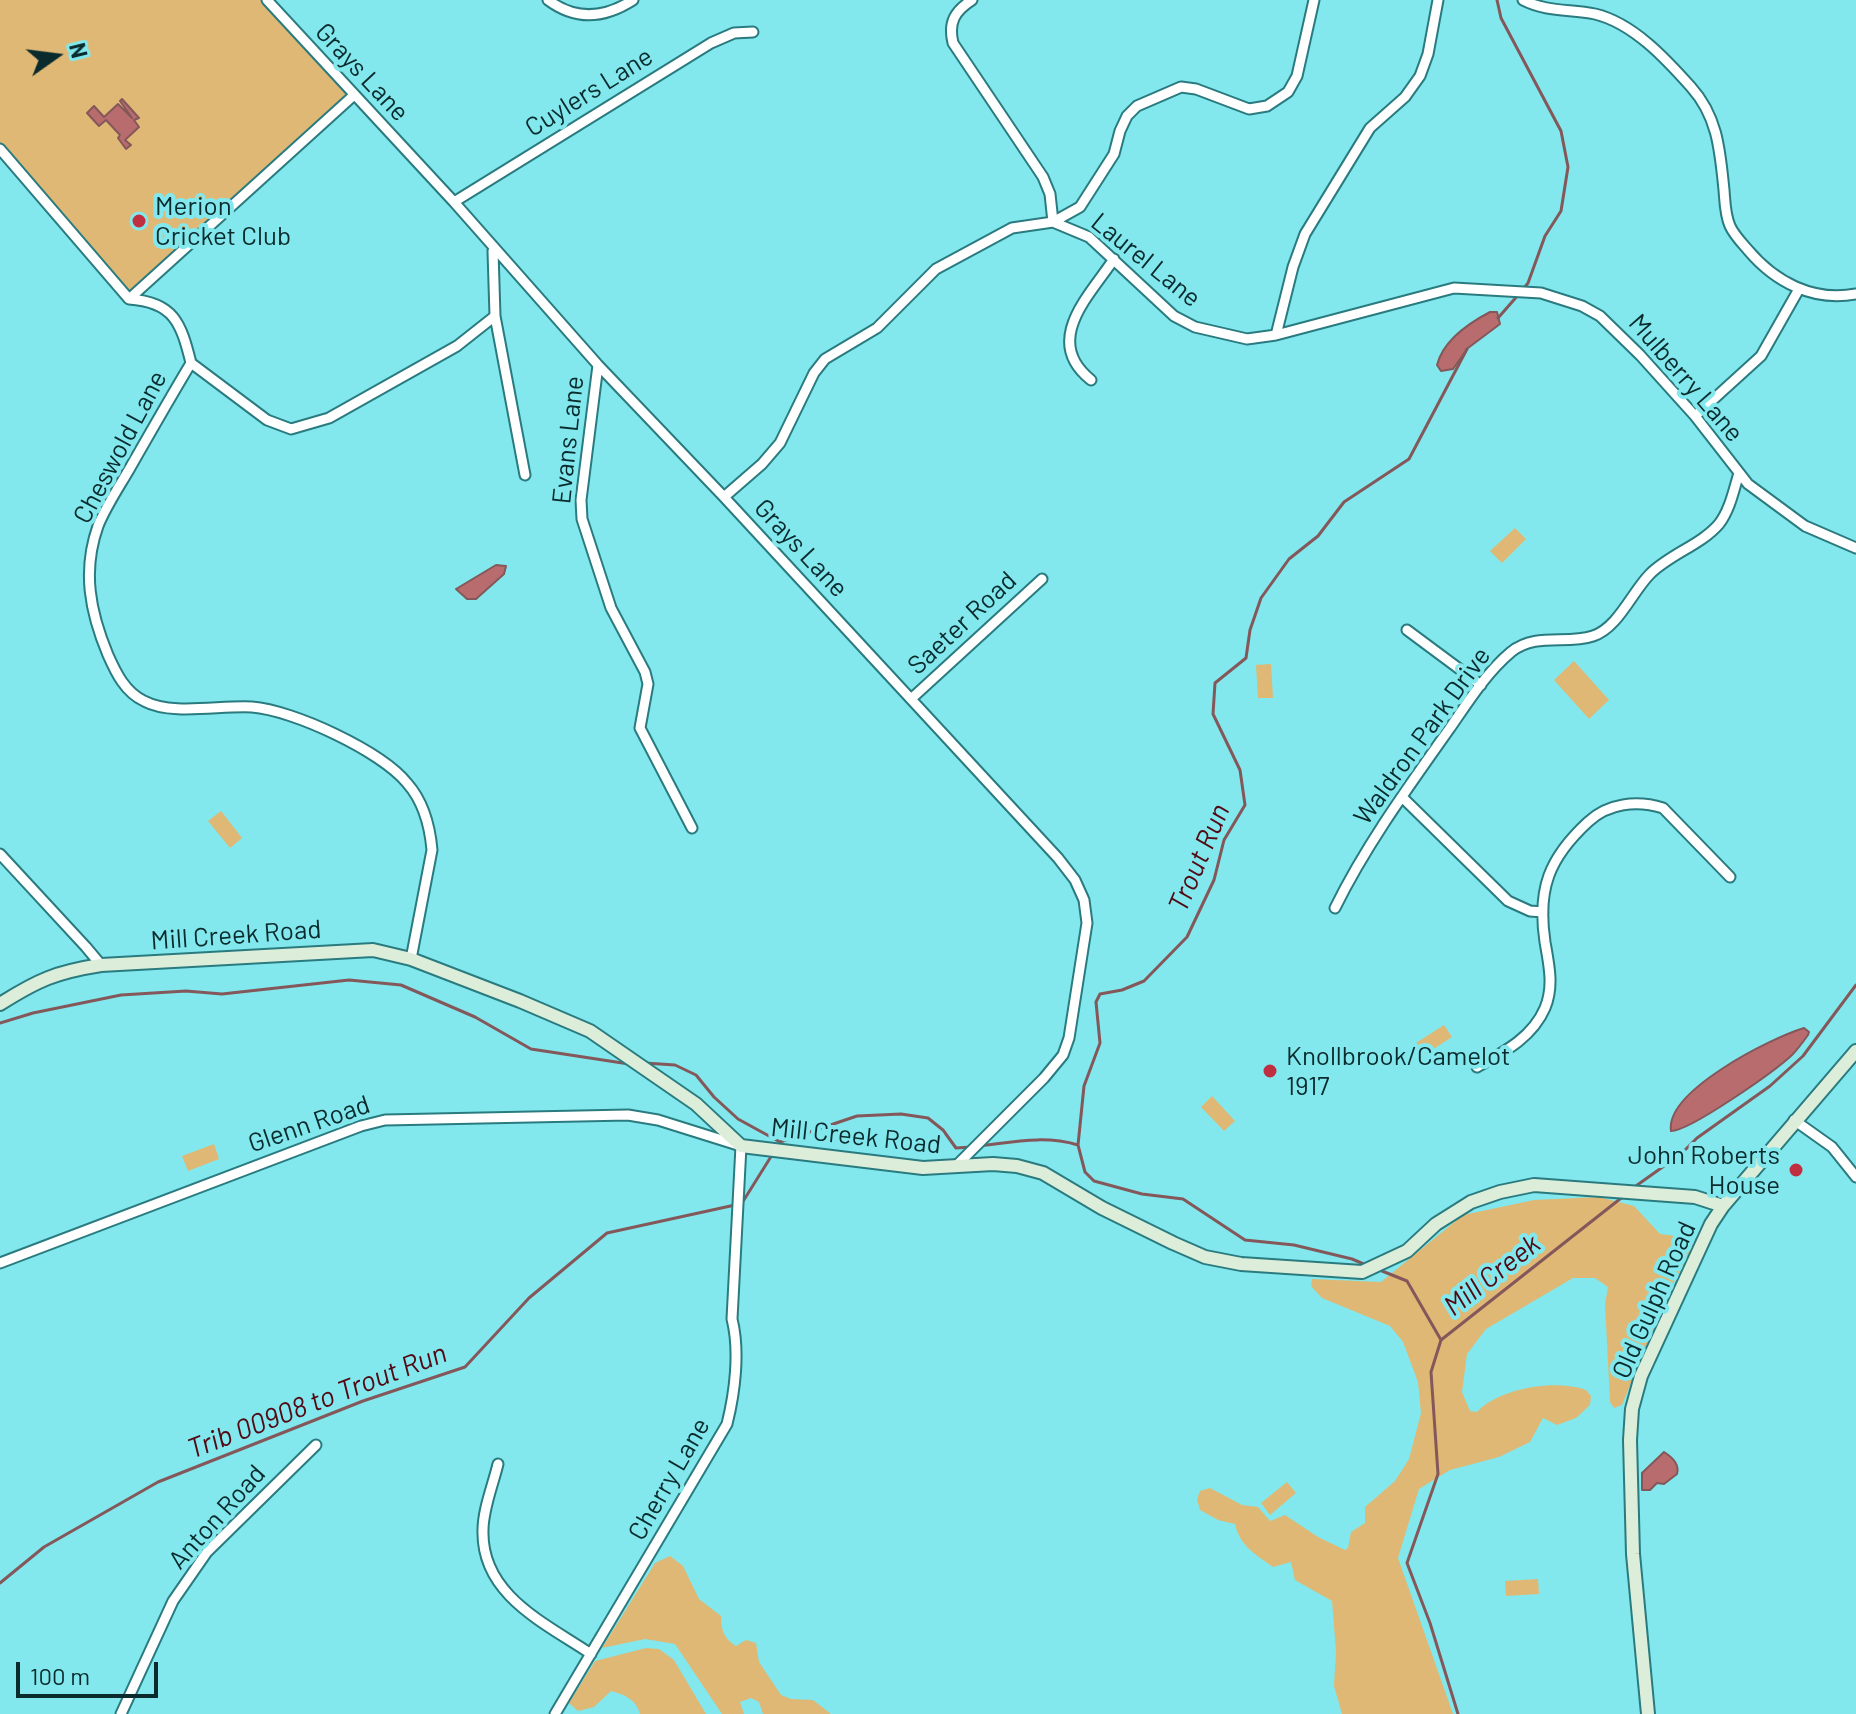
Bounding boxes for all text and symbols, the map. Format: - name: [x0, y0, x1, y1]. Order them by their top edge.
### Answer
- north arrow: [16, 16, 96, 96]
- street label: Grays Lane: [309, 16, 415, 128]
- text: N: [65, 40, 94, 60]
- street label: Cuylers Lane: [520, 41, 658, 143]
- place label: Merion Cricket Club: [155, 190, 291, 252]
- street label: Laurel Lane: [1085, 206, 1207, 314]
- marker: Merion Cricket Club: [130, 212, 148, 230]
- street label: Mulberry Lane: [1622, 308, 1750, 448]
- street label: Cheswold Lane: [67, 365, 173, 529]
- street label: Evans Lane: [546, 374, 590, 506]
- street label: Grays Lane: [748, 492, 854, 604]
- street label: Saeter Road: [901, 565, 1023, 681]
- street label: Waldron Park Drive: [1347, 641, 1497, 831]
- water label: Trout Run: [1161, 799, 1237, 917]
- street label: Mill Creek Road: [150, 913, 322, 957]
- place label: Knollbrook/Camelot 1917: [1286, 1040, 1510, 1102]
- marker: Knollbrook/Camelot 1917: [1261, 1062, 1279, 1080]
- street label: Glenn Road: [244, 1089, 374, 1159]
- street label: Mill Creek Road: [769, 1112, 943, 1160]
- place label: John Roberts House: [1628, 1139, 1780, 1200]
- marker: John Roberts House: [1787, 1161, 1805, 1179]
- street label: Old Gulph Road: [1605, 1217, 1703, 1383]
- water label: Mill Creek: [1437, 1227, 1547, 1323]
- water label: Trib 00908 to Trout Run: [183, 1336, 451, 1466]
- street label: Cherry Lane: [621, 1412, 717, 1546]
- street label: Anton Road: [162, 1458, 272, 1576]
- scale bar: [20, 1646, 162, 1696]
- text: 100 m: [30, 1661, 90, 1690]

